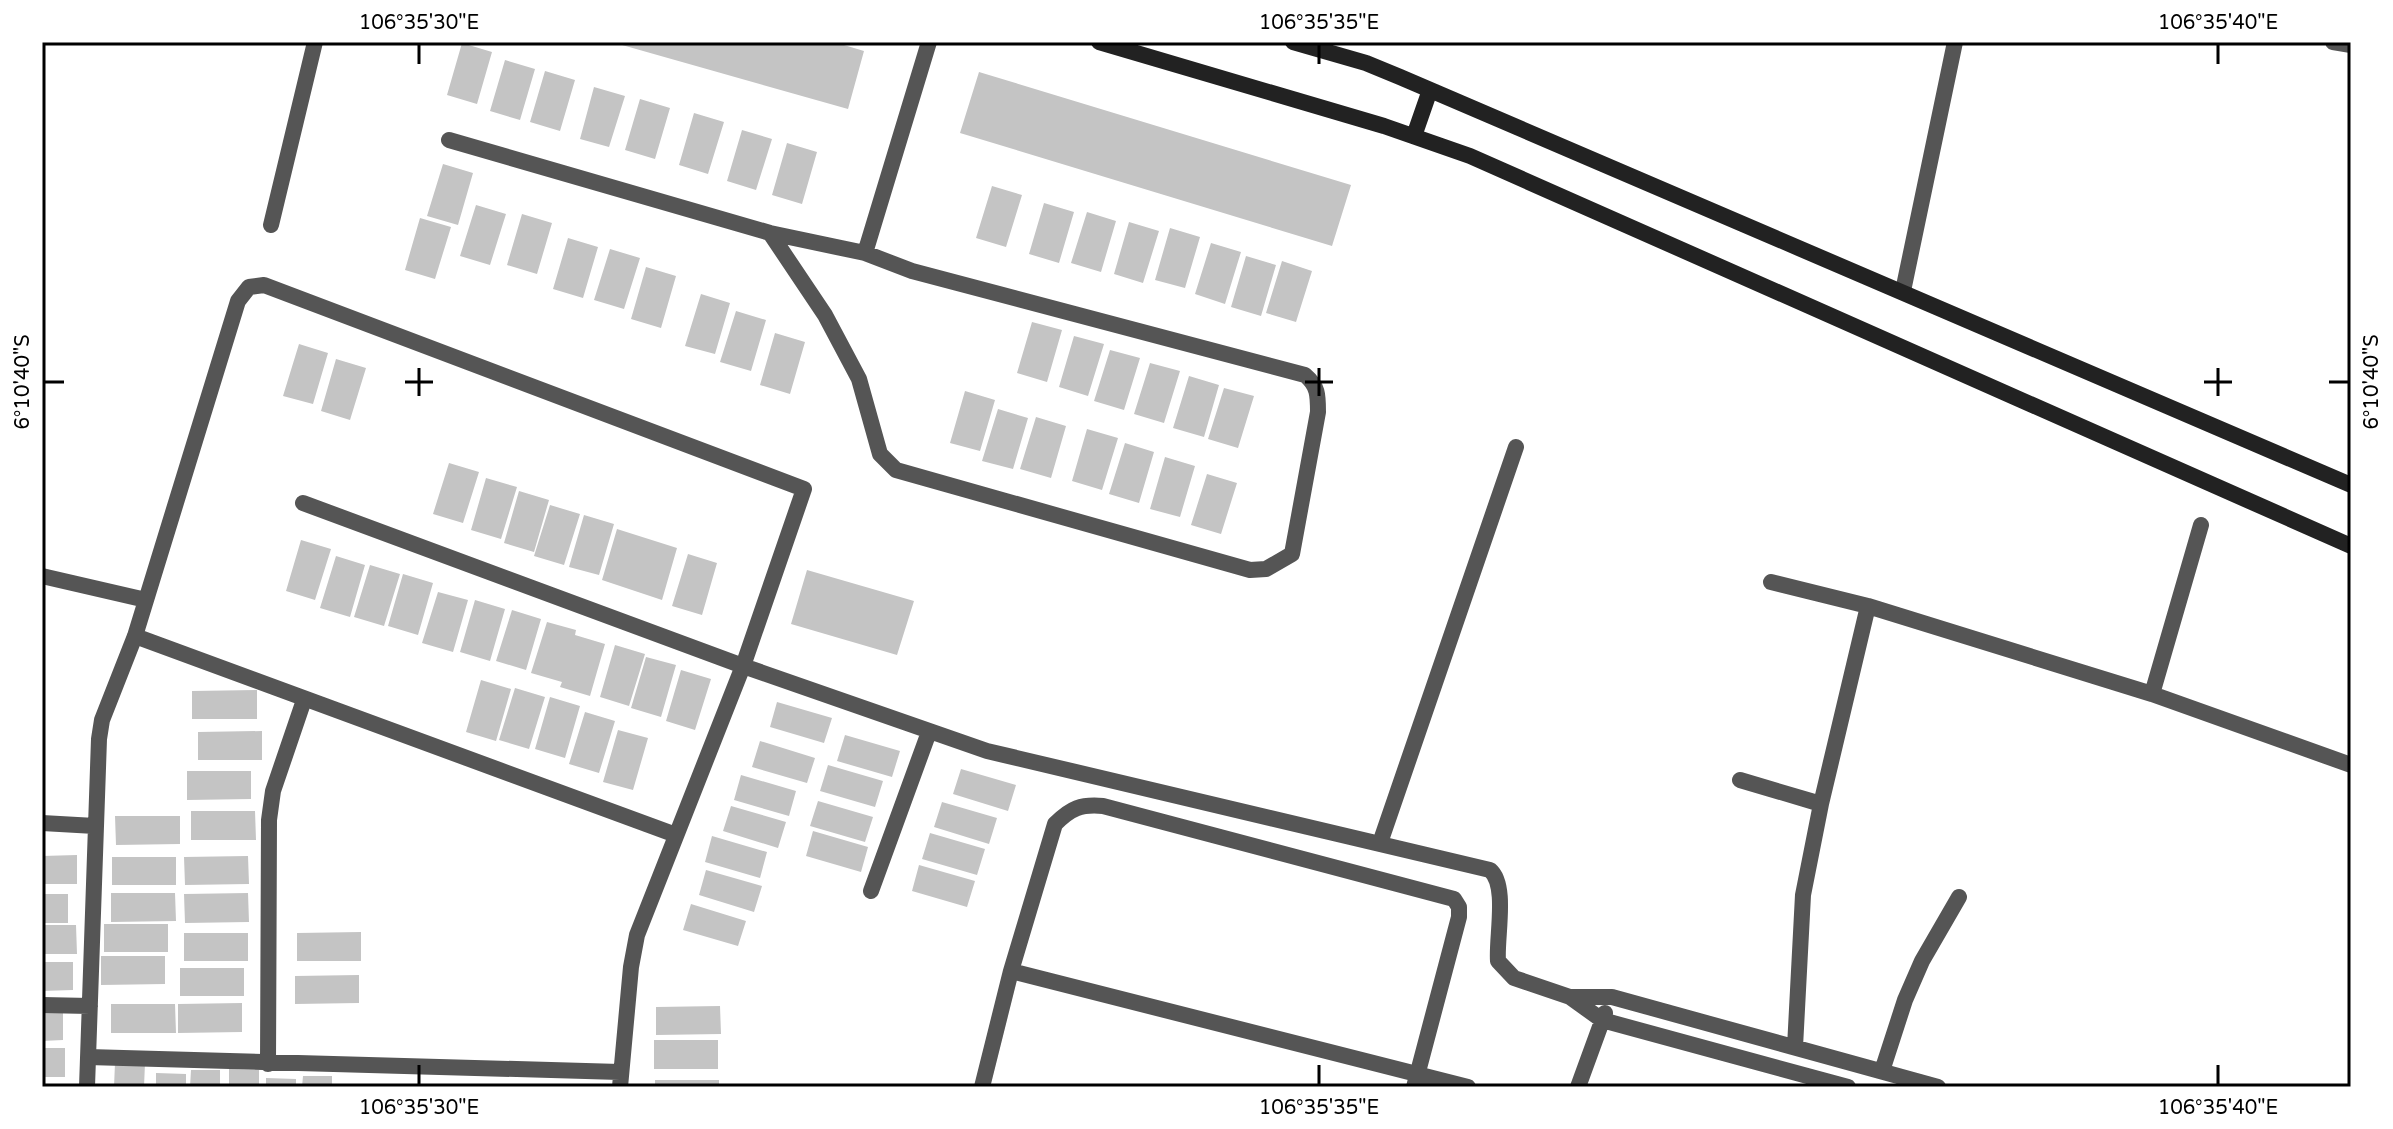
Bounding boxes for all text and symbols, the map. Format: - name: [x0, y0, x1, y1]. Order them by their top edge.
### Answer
- text: 106°35'30"E: [359, 11, 479, 35]
- text: 106°35'35"E: [1259, 11, 1379, 35]
- text: 106°35'40"E: [2158, 11, 2278, 35]
- text: 6°10'40"S: [11, 334, 35, 430]
- text: 6°10'40"S: [2360, 334, 2384, 430]
- text: 106°35'30"E: [359, 1096, 479, 1120]
- text: 106°35'35"E: [1259, 1096, 1379, 1120]
- text: 106°35'40"E: [2158, 1096, 2278, 1120]

